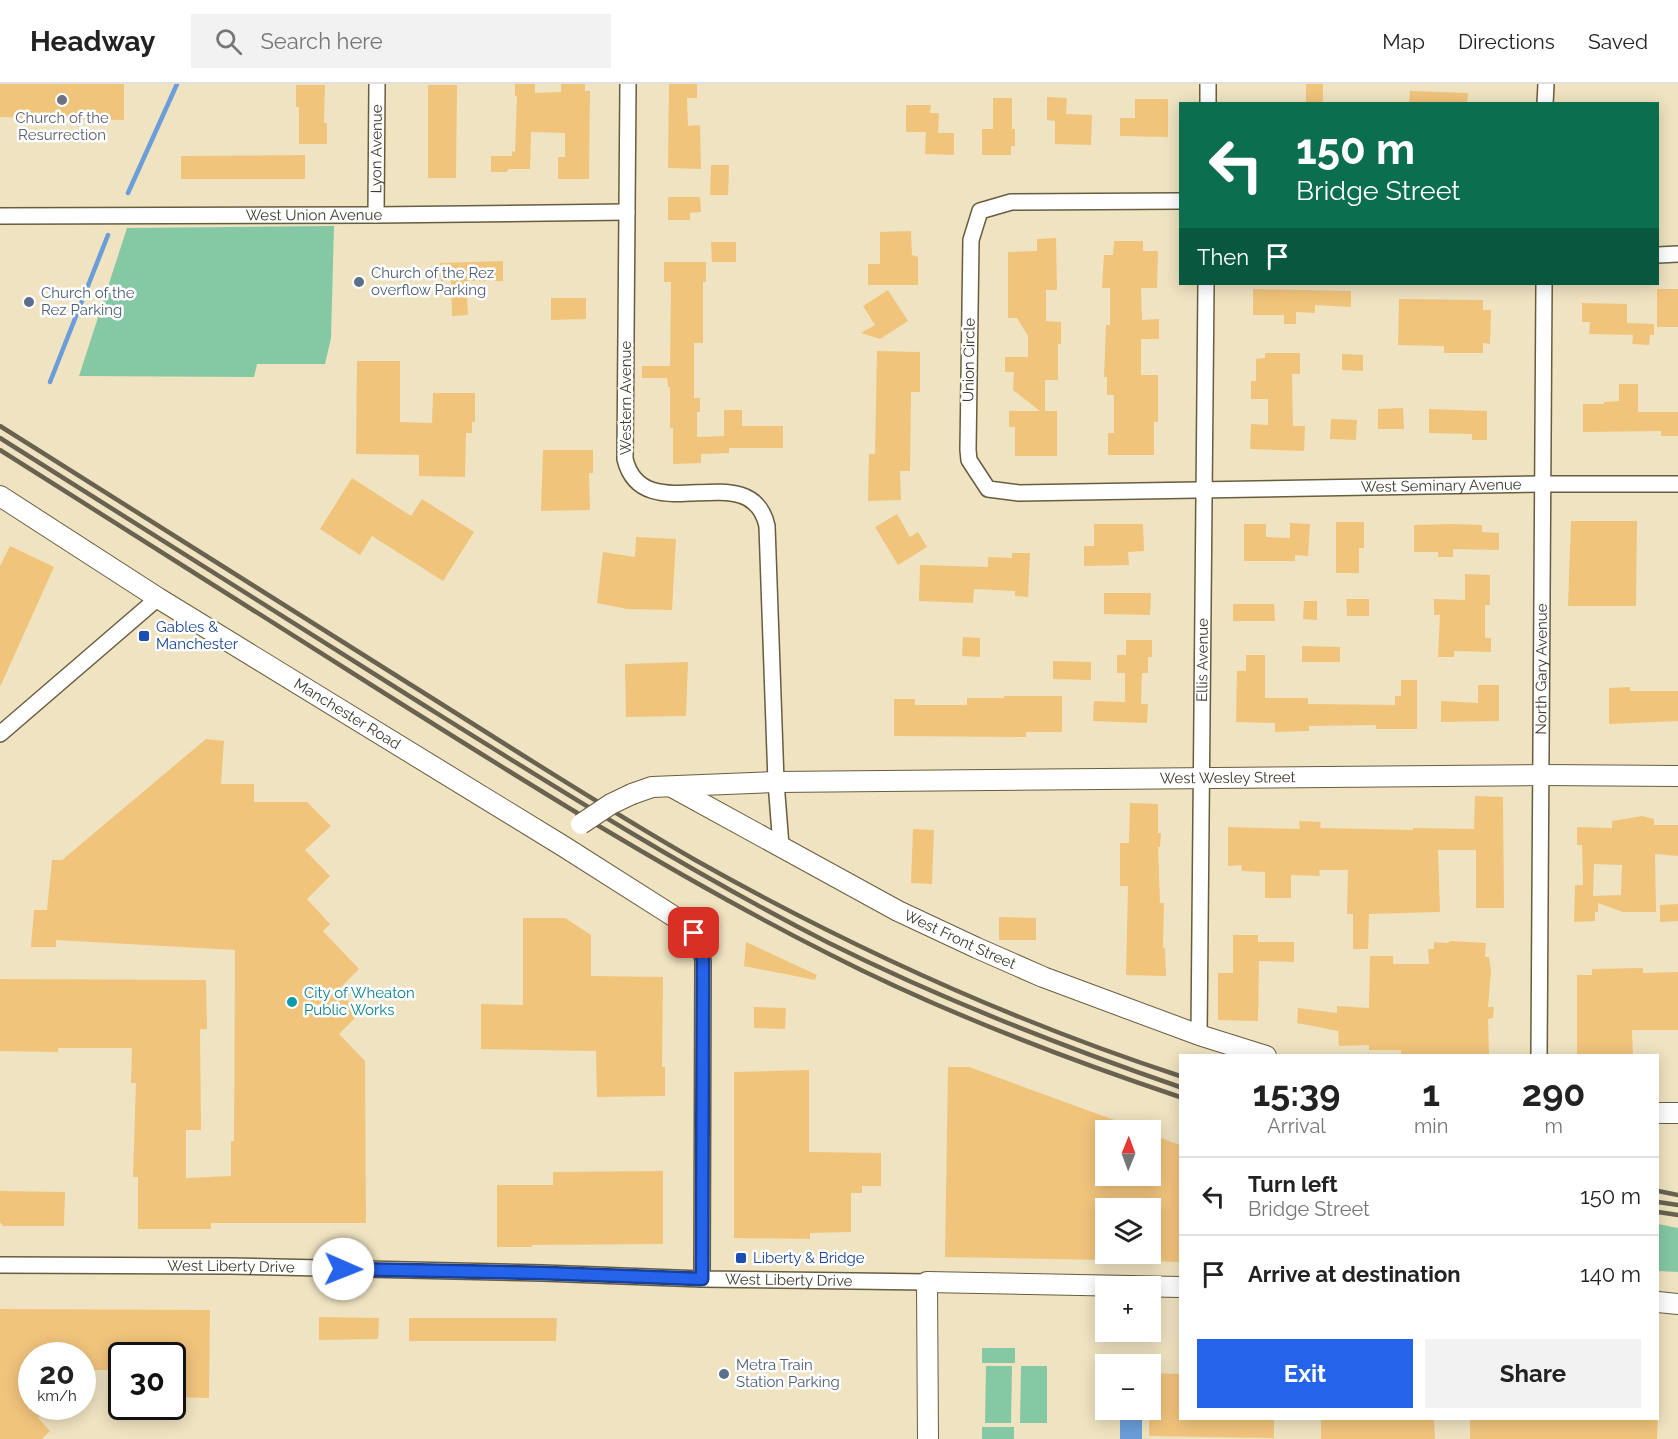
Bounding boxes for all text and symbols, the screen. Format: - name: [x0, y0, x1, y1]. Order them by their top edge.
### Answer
- search box: [191, 14, 611, 68]
- text: Headway: [30, 25, 155, 58]
- icon: search: [212, 25, 245, 58]
- text: Search here: [260, 28, 383, 54]
- text: Map: [1382, 29, 1425, 54]
- text: Directions: [1458, 29, 1555, 54]
- text: Saved: [1588, 29, 1648, 54]
- marker: Church of the Resurrection: [55, 93, 69, 107]
- street label: Lyon Avenue: [367, 104, 386, 194]
- place label: Church of the Resurrection: [15, 109, 109, 144]
- text: 150 m: [1296, 125, 1415, 174]
- icon: left: [1197, 126, 1275, 204]
- text: Bridge Street: [1296, 175, 1460, 206]
- street label: West Union Avenue: [246, 206, 383, 224]
- icon: arrive: [1261, 240, 1294, 273]
- text: Then: [1197, 244, 1249, 270]
- place label: Church of the Rez overflow Parking: [371, 264, 494, 299]
- marker: Church of the Rez overflow Parking: [352, 275, 366, 289]
- place label: Church of the Rez Parking: [41, 284, 135, 319]
- marker: Church of the Rez Parking: [22, 295, 36, 309]
- street label: Union Circle: [959, 317, 979, 402]
- street label: Western Avenue: [617, 341, 635, 455]
- street label: West Seminary Avenue: [1361, 475, 1522, 496]
- street label: North Gary Avenue: [1532, 603, 1551, 735]
- place label: Gables & Manchester: [156, 618, 239, 653]
- street label: Ellis Avenue: [1193, 618, 1212, 702]
- marker: Gables & Manchester: [137, 629, 151, 643]
- street label: Manchester Road: [291, 674, 404, 753]
- street label: West Wesley Street: [1160, 768, 1296, 787]
- street label: West Front Street: [901, 906, 1019, 973]
- pin: [668, 907, 719, 958]
- icon: arrive: [677, 916, 710, 949]
- place label: City of Wheaton Public Works: [304, 984, 415, 1019]
- marker: City of Wheaton Public Works: [285, 995, 299, 1009]
- text: 15:39: [1253, 1072, 1340, 1114]
- text: 1: [1422, 1072, 1440, 1114]
- text: 290: [1522, 1072, 1585, 1114]
- text: Arrival: [1267, 1114, 1326, 1138]
- text: min: [1414, 1114, 1448, 1138]
- text: m: [1544, 1114, 1563, 1138]
- north arrow: [1095, 1120, 1161, 1186]
- map controls: [1095, 1120, 1161, 1420]
- text: Turn left: [1248, 1171, 1338, 1197]
- icon: left: [1197, 1180, 1230, 1213]
- text: 150 m: [1580, 1183, 1641, 1209]
- text: Bridge Street: [1248, 1197, 1370, 1221]
- button: layers: [1095, 1198, 1161, 1264]
- position arrow: [311, 1237, 375, 1301]
- place label: Liberty & Bridge: [753, 1249, 865, 1267]
- marker: Liberty & Bridge: [734, 1251, 748, 1265]
- street label: West Liberty Drive: [167, 1257, 295, 1276]
- icon: arrive: [1197, 1258, 1230, 1291]
- text: Arrive at destination: [1248, 1261, 1461, 1287]
- text: 140 m: [1580, 1261, 1641, 1287]
- street label: West Liberty Drive: [725, 1270, 853, 1290]
- button: +: [1095, 1276, 1161, 1342]
- button: Exit: [1197, 1339, 1413, 1408]
- button: Share: [1425, 1339, 1641, 1408]
- speed limit sign: 30: [108, 1342, 186, 1420]
- button: −: [1095, 1354, 1161, 1420]
- text: 20: [39, 1356, 75, 1391]
- place label: Metra Train Station Parking: [736, 1356, 840, 1391]
- marker: Metra Train Station Parking: [717, 1367, 731, 1381]
- text: km/h: [37, 1387, 77, 1405]

